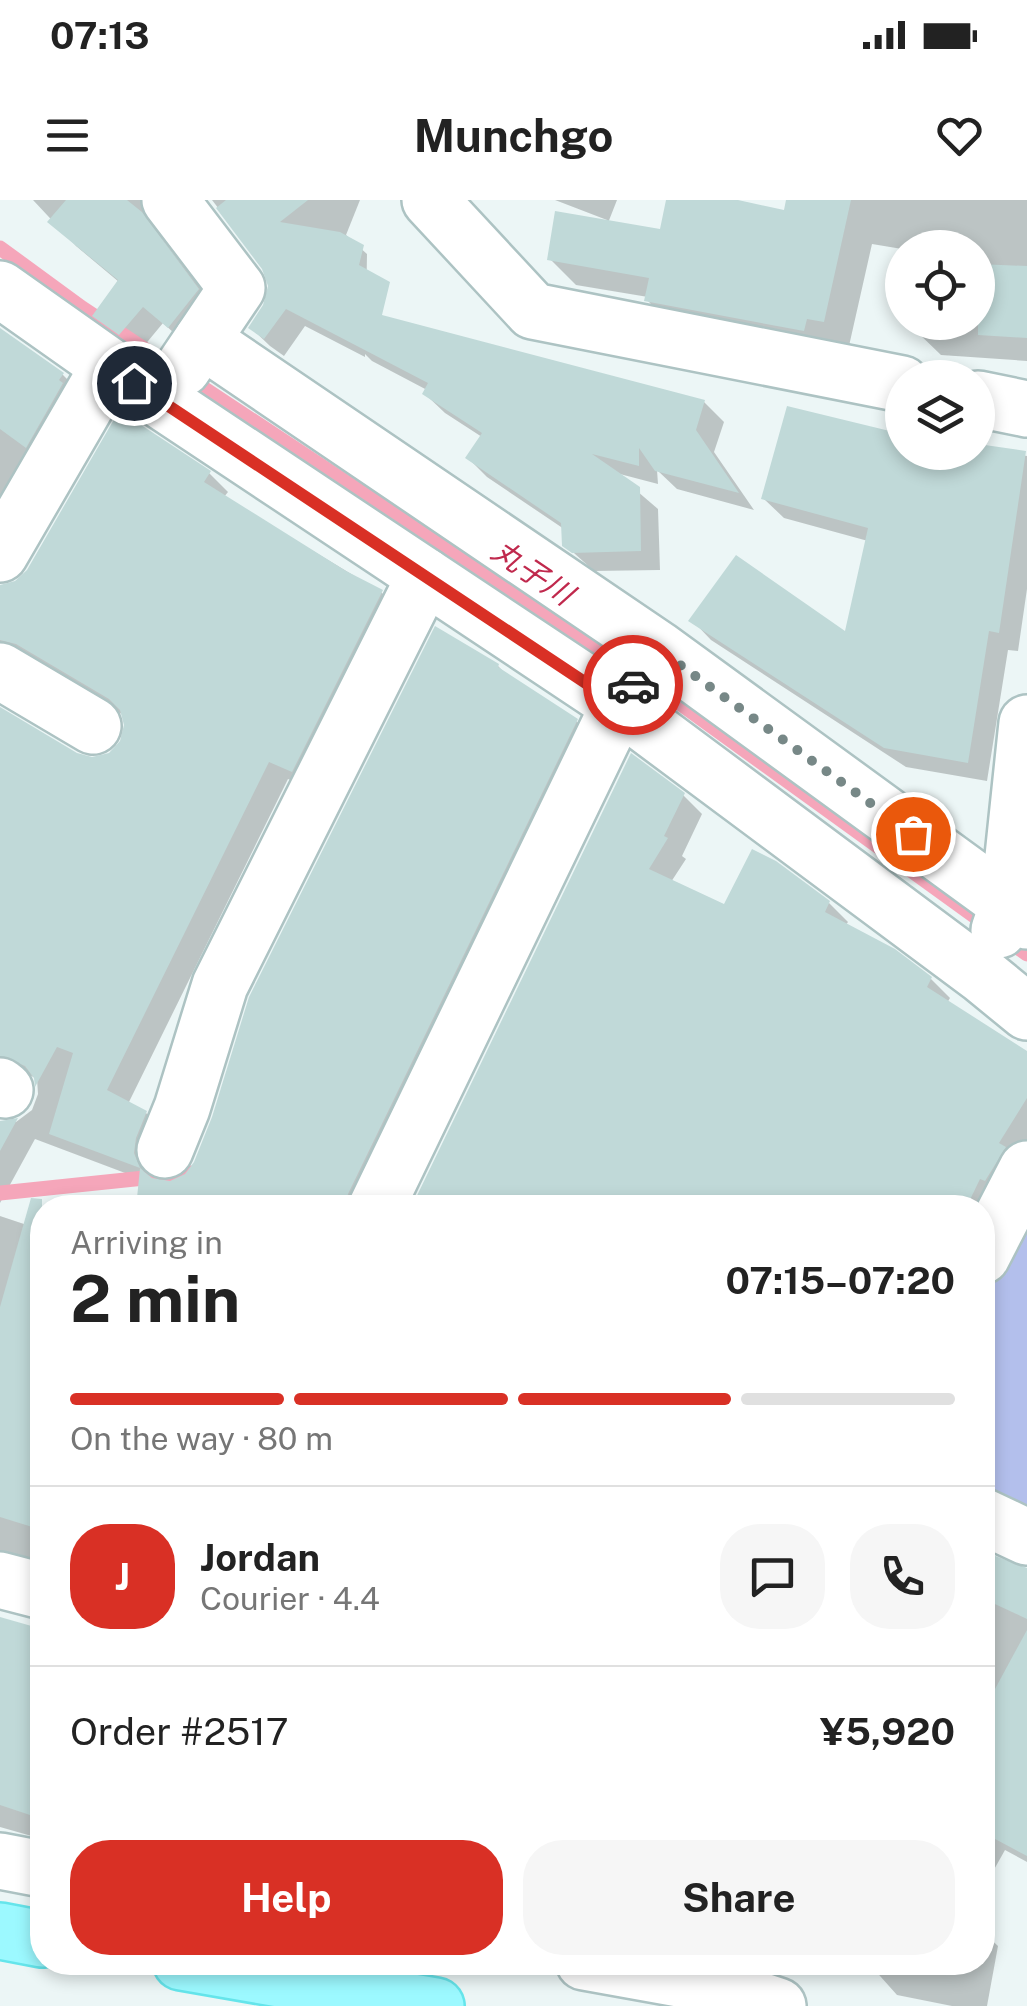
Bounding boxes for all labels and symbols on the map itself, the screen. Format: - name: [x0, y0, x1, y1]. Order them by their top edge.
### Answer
- pin: [92, 341, 177, 426]
- water label: 丸子川: [486, 532, 583, 614]
- courier: [583, 635, 683, 735]
- pin: [871, 792, 956, 877]

